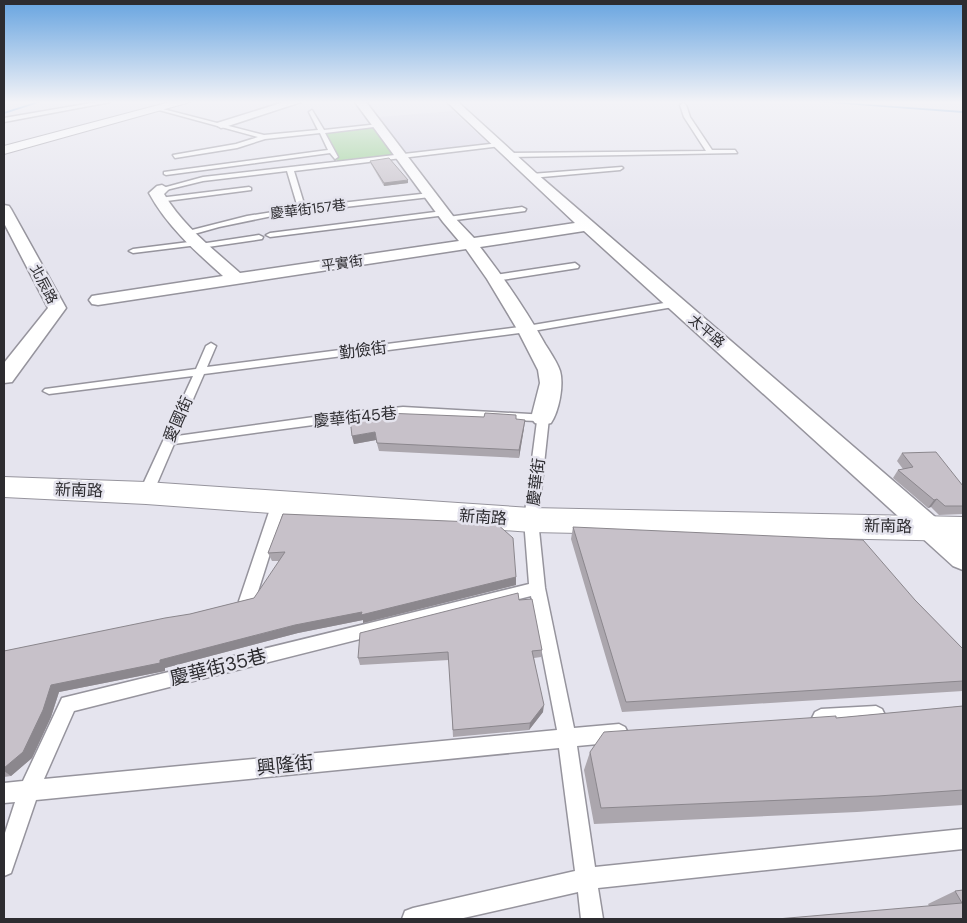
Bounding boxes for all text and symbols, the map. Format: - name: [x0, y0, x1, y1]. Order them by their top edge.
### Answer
- street label: 慶華街157巷: [269, 195, 347, 223]
- street label: 平實街: [320, 251, 364, 275]
- street label: 北辰路: [26, 261, 62, 307]
- street label: 太平路: [685, 310, 729, 352]
- street label: 勤儉街: [338, 337, 388, 363]
- street label: 愛國街: [159, 393, 197, 445]
- street label: 慶華街45巷: [312, 402, 398, 432]
- street label: 慶華街: [523, 457, 549, 507]
- street label: 新南路: [55, 479, 103, 501]
- street label: 新南路: [458, 505, 508, 529]
- street label: 新南路: [864, 515, 912, 537]
- street label: 慶華街35巷: [167, 643, 269, 691]
- street label: 興隆街: [255, 750, 315, 780]

